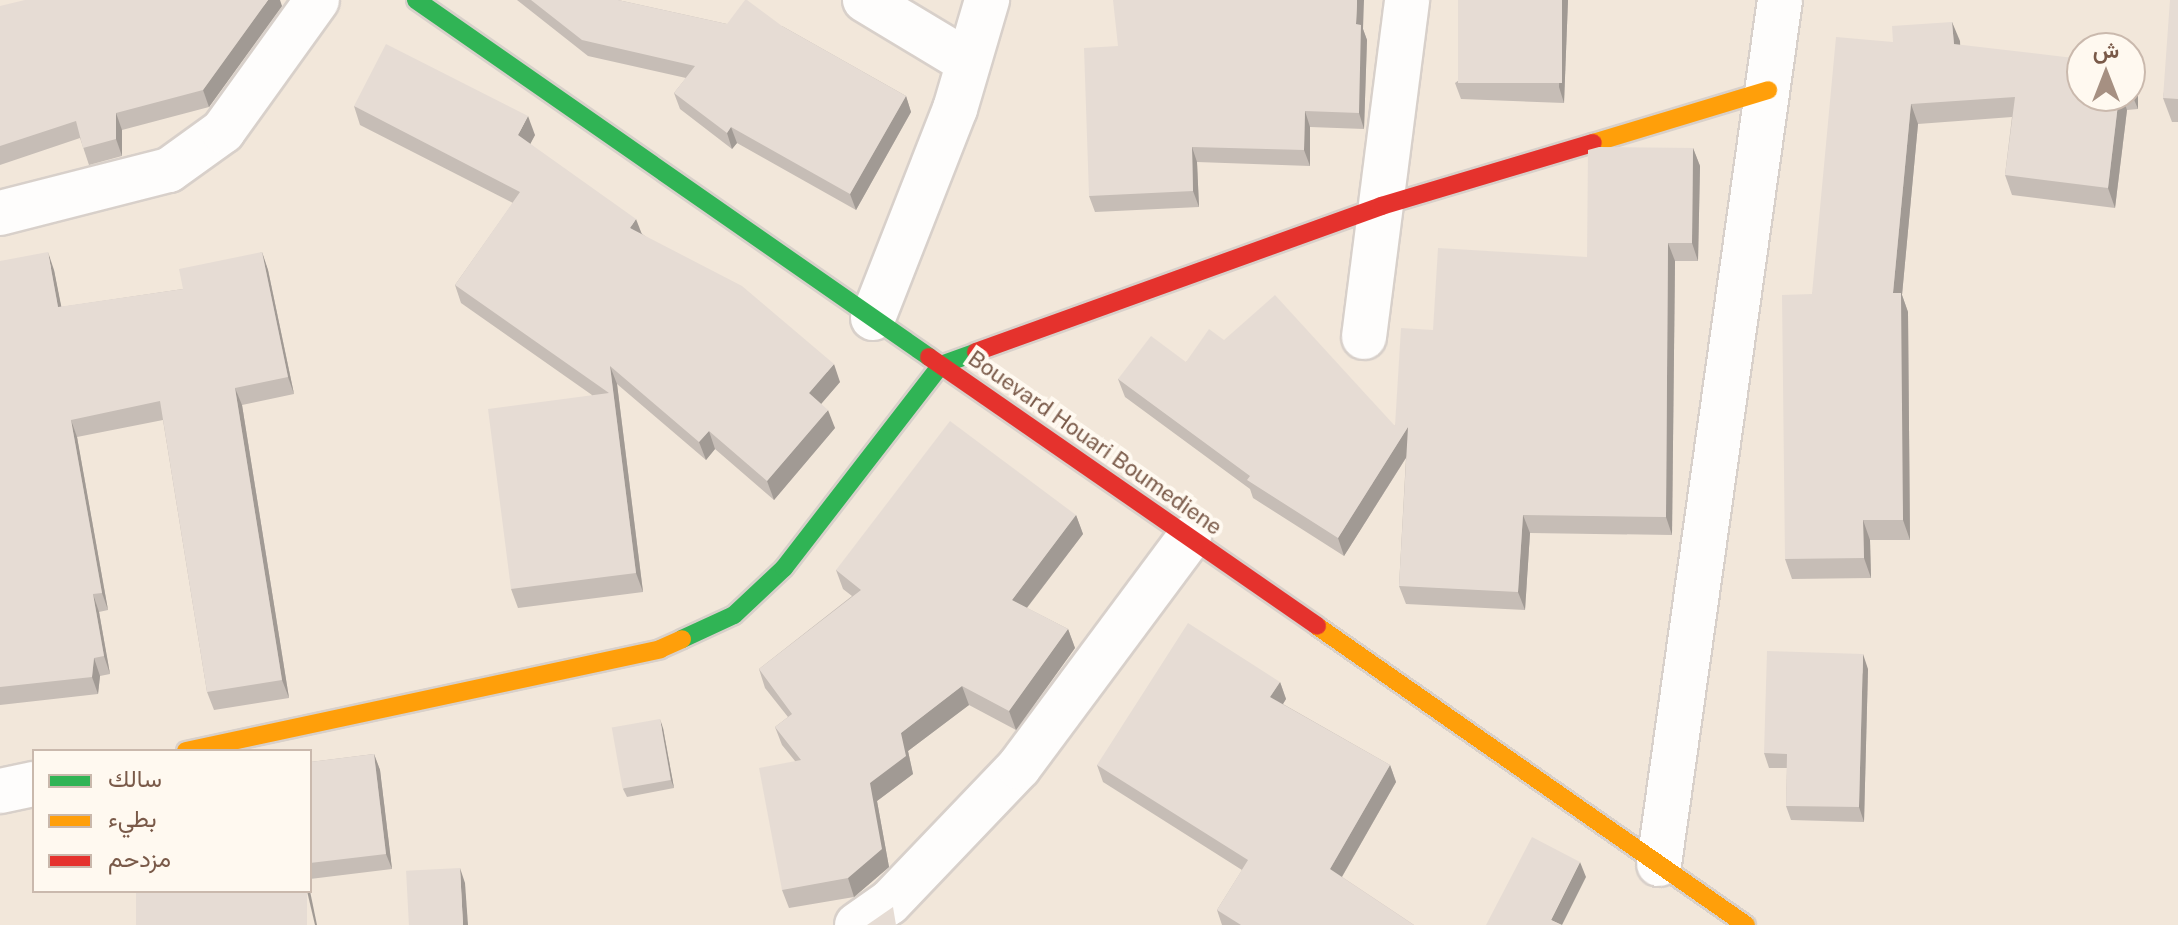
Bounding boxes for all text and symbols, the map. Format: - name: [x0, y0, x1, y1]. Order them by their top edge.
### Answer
- north arrow: [2066, 32, 2146, 112]
- text: ش: [2093, 37, 2119, 63]
- street label: Bouevard Houari Boumediene: [963, 345, 1227, 541]
- legend: [32, 749, 312, 893]
- text: سالك: [108, 764, 162, 792]
- text: بطيء: [108, 804, 157, 832]
- text: مزدحم: [108, 844, 171, 872]

